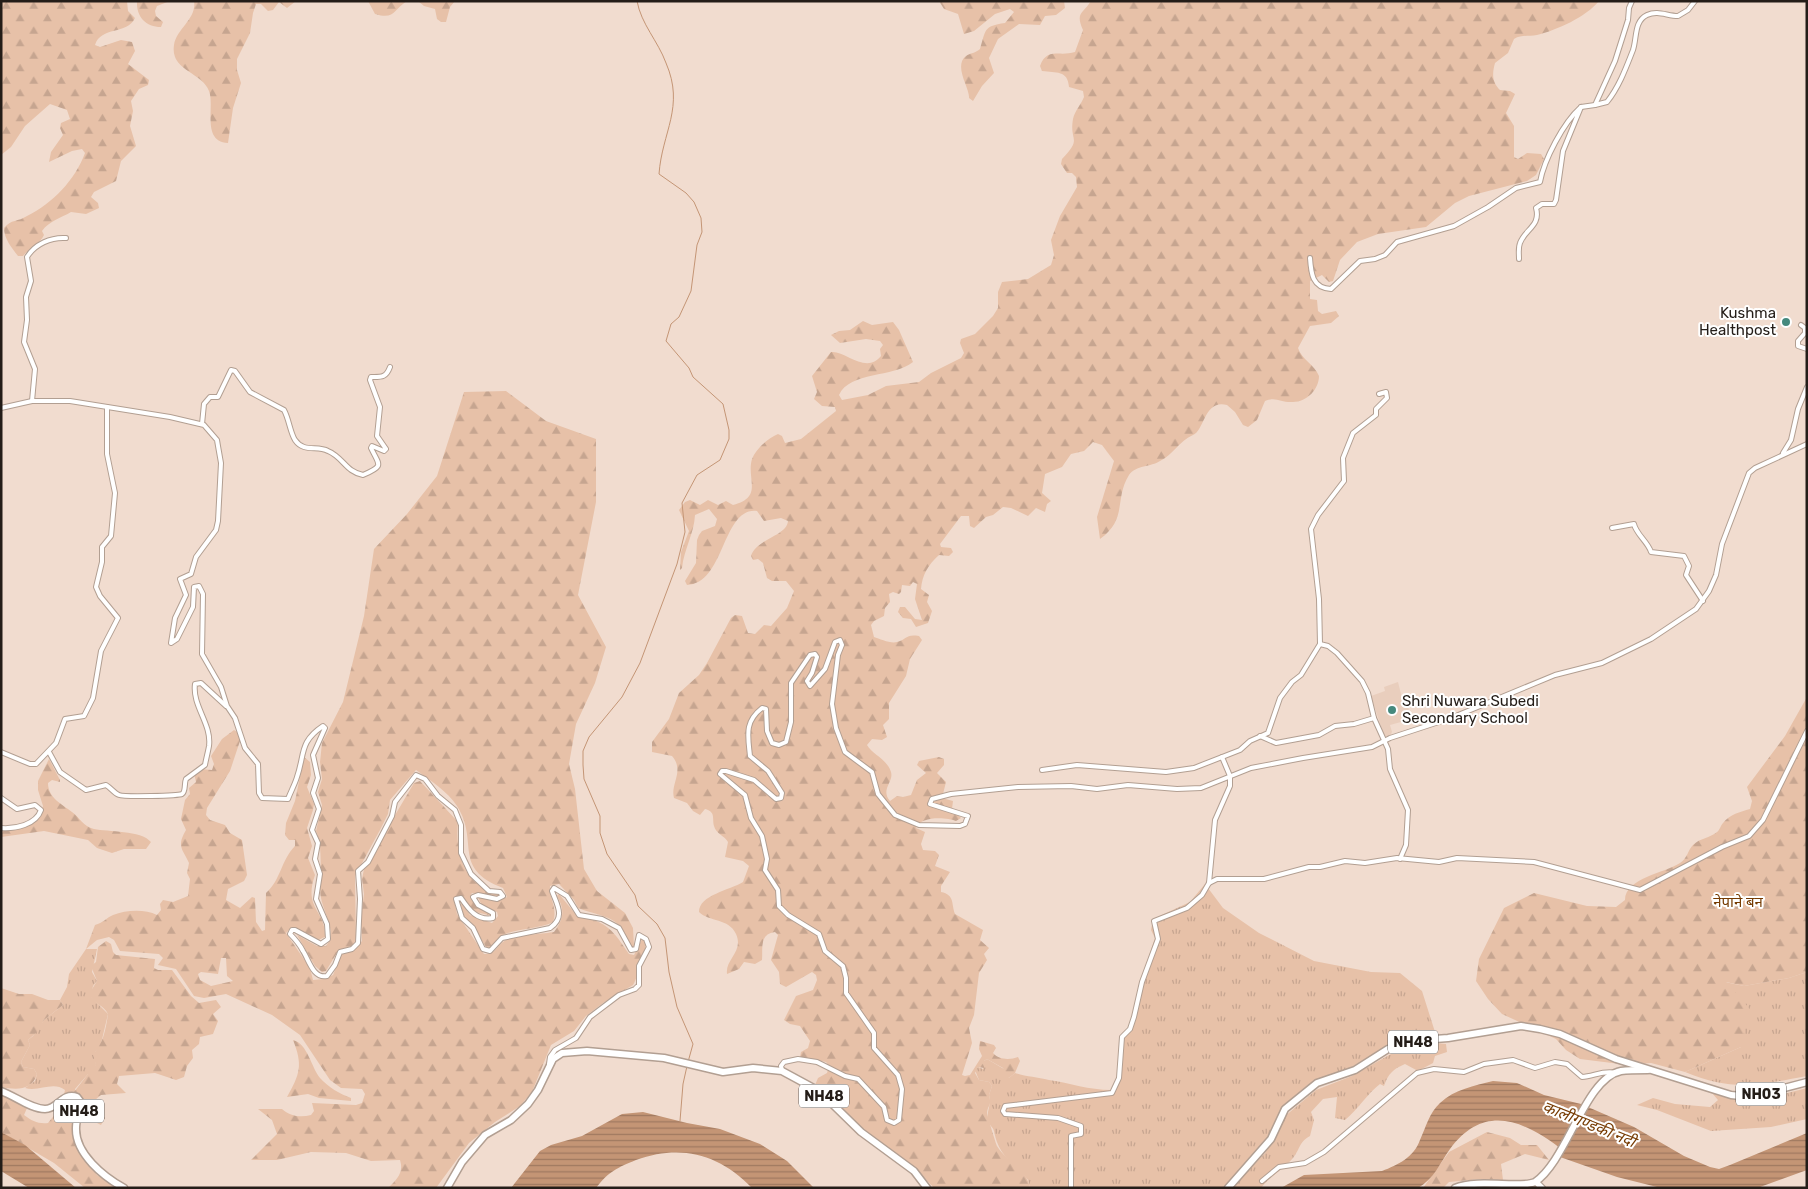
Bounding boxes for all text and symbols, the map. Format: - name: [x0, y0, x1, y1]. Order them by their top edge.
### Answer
- place label: Kushma Healthpost: [1699, 304, 1776, 339]
- marker: Kushma Healthpost: [1780, 316, 1792, 328]
- place label: Shri Nuwara Subedi Secondary School: [1402, 692, 1539, 727]
- marker: Shri Nuwara Subedi Secondary School: [1386, 704, 1398, 716]
- park label: नेपाने बन: [1713, 893, 1763, 911]
- road number: NH48: [1388, 1030, 1438, 1054]
- road number: NH03: [1736, 1082, 1786, 1106]
- road number: NH48: [799, 1084, 849, 1108]
- water label: कालीगण्डकी नदी: [1540, 1097, 1641, 1152]
- road number: NH48: [54, 1100, 104, 1122]

